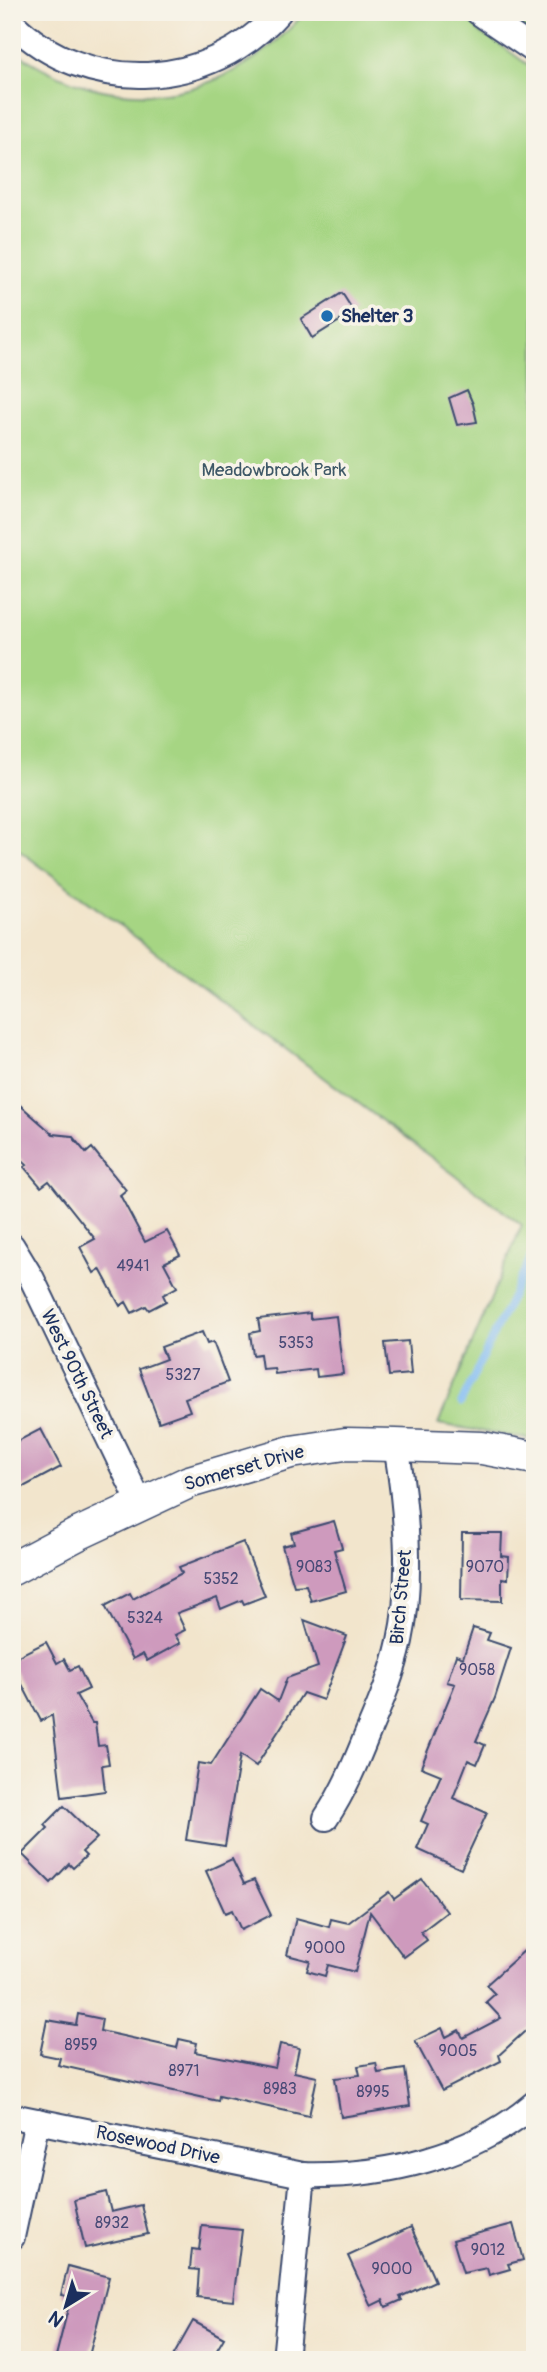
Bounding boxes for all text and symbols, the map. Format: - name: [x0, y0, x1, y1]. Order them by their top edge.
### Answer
- place label: Shelter 3: [341, 304, 413, 328]
- marker: Shelter 3: [319, 308, 335, 324]
- park label: Meadowbrook Park: [201, 458, 347, 482]
- house number: 4941: [116, 1256, 150, 1276]
- street label: West 90th Street: [35, 1305, 119, 1443]
- house number: 5353: [278, 1333, 314, 1353]
- house number: 5327: [165, 1365, 201, 1385]
- street label: Somerset Drive: [181, 1439, 307, 1497]
- street label: Birch Street: [385, 1548, 417, 1645]
- house number: 9083: [296, 1557, 332, 1577]
- house number: 9070: [466, 1557, 504, 1577]
- house number: 5352: [203, 1569, 239, 1589]
- house number: 5324: [127, 1608, 163, 1628]
- house number: 9058: [459, 1660, 495, 1680]
- house number: 9000: [304, 1938, 346, 1958]
- house number: 8959: [64, 2035, 98, 2055]
- house number: 9005: [439, 2041, 477, 2061]
- house number: 8971: [168, 2061, 200, 2081]
- house number: 8983: [263, 2079, 297, 2099]
- house number: 8995: [356, 2082, 390, 2102]
- street label: Rosewood Drive: [94, 2120, 223, 2170]
- house number: 8932: [95, 2213, 129, 2233]
- house number: 9012: [471, 2240, 505, 2260]
- house number: 9000: [371, 2259, 413, 2279]
- north arrow: [32, 2270, 102, 2340]
- text: N: [44, 2305, 69, 2332]

